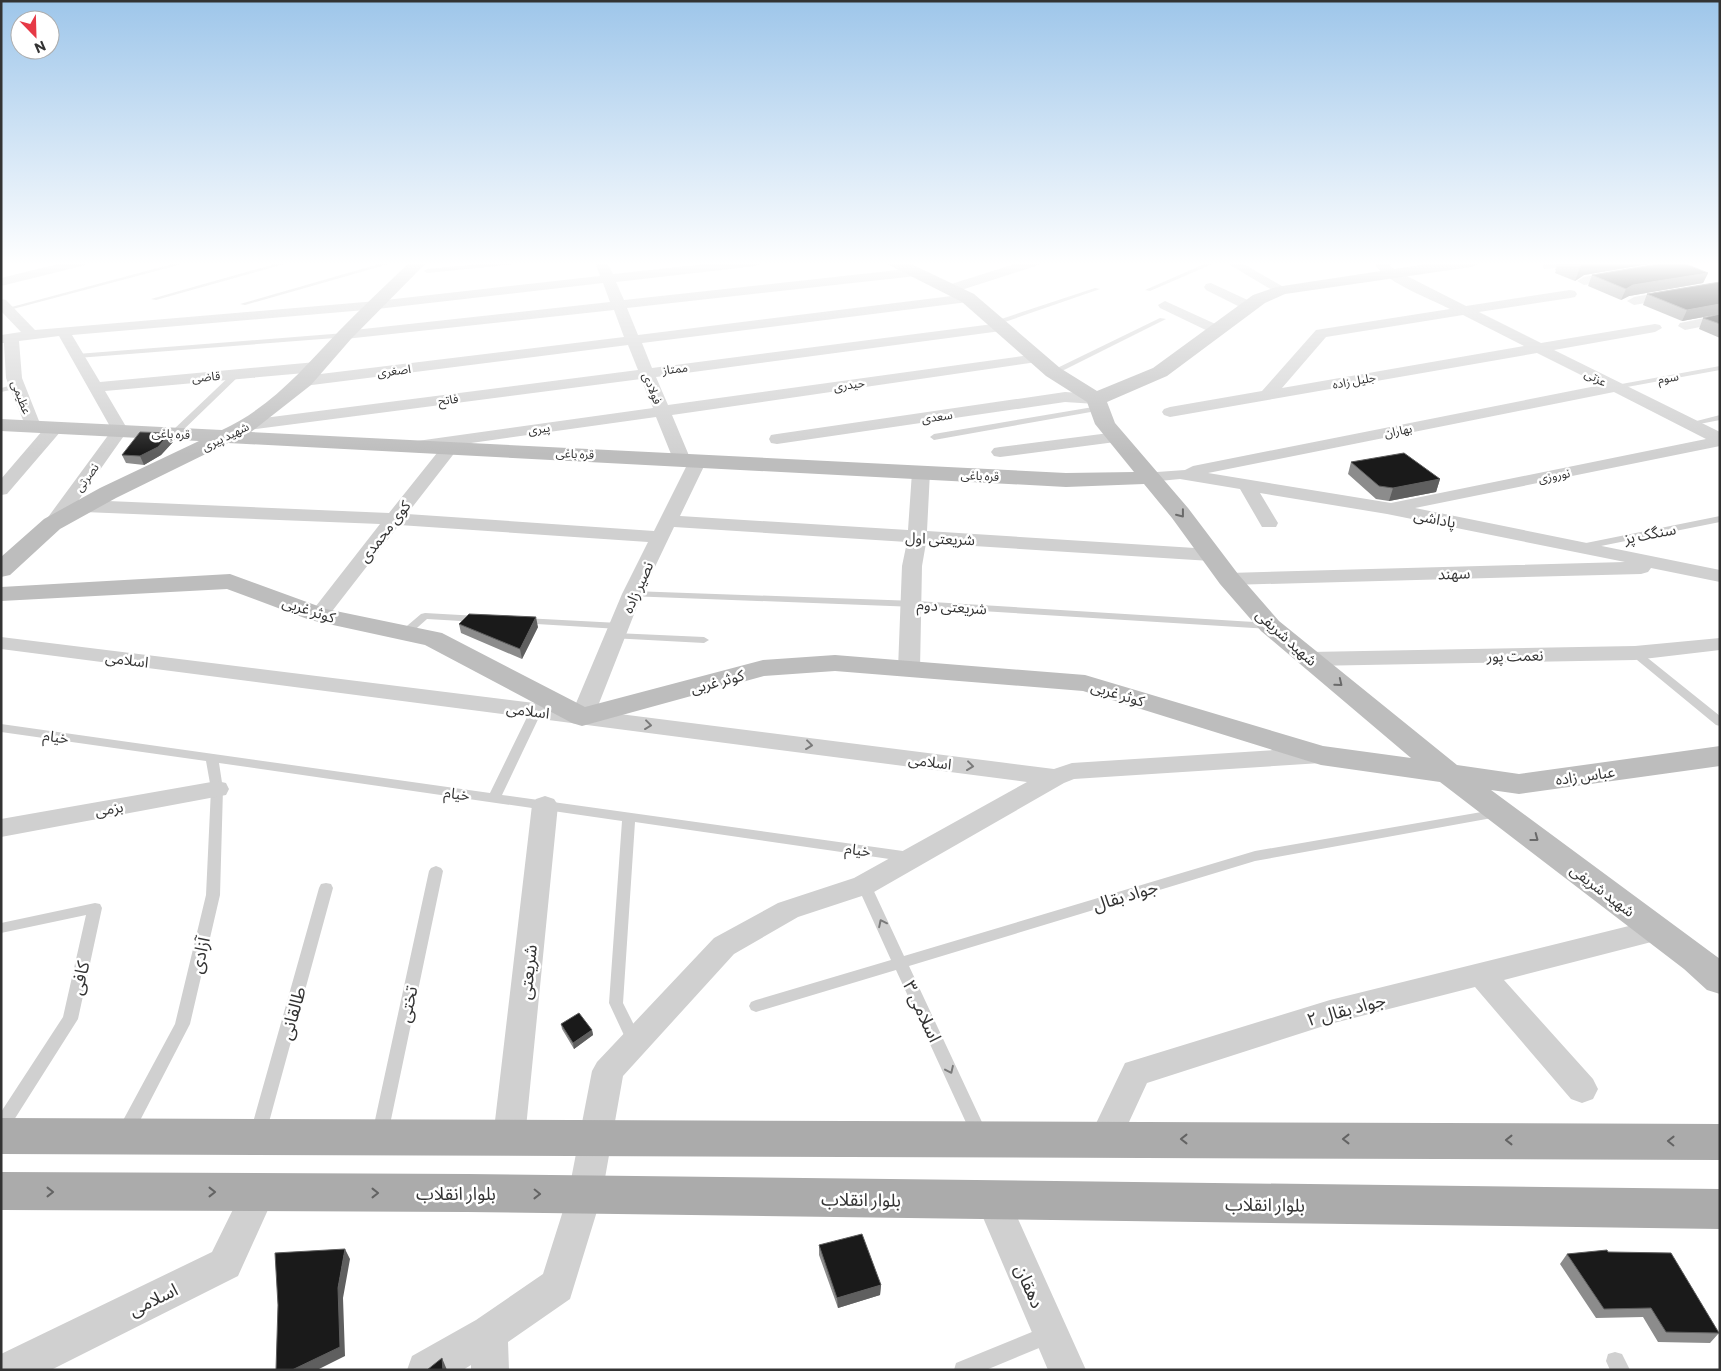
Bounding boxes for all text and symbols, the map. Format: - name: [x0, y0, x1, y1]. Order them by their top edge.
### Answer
- north arrow: [10, 10, 60, 60]
- text: N: [32, 38, 48, 57]
- street label: ممتاز: [660, 359, 689, 378]
- street label: اصغری: [376, 361, 412, 380]
- street label: عزتی: [1582, 366, 1609, 389]
- street label: قاضی: [191, 368, 221, 385]
- street label: سوم: [1656, 368, 1680, 389]
- street label: جلیل زاده: [1331, 369, 1377, 392]
- street label: فولادی: [639, 370, 666, 406]
- street label: حیدری: [832, 375, 866, 394]
- street label: عظیمی: [8, 378, 35, 416]
- street label: فاتح: [437, 391, 459, 410]
- street label: سعدی: [921, 407, 954, 426]
- street label: شهید پیری: [199, 419, 252, 455]
- street label: پیری: [527, 420, 551, 439]
- street label: بهاران: [1383, 420, 1413, 441]
- street label: قره باغی: [151, 425, 191, 442]
- street label: قره باغی: [555, 445, 595, 462]
- street label: نصرتی: [71, 460, 102, 494]
- street label: نوروزی: [1537, 465, 1571, 486]
- street label: قره باغی: [960, 467, 1000, 484]
- street label: کوی محمدی: [354, 496, 415, 566]
- street label: پاداشی: [1412, 505, 1458, 533]
- one-way arrow: [1175, 508, 1183, 517]
- street label: سنگک پز: [1622, 519, 1678, 549]
- street label: شریعتی اول: [905, 528, 975, 549]
- street label: نصیر زاده: [618, 558, 657, 616]
- street label: سهند: [1437, 563, 1471, 584]
- street label: کوثر غربی: [280, 592, 339, 627]
- street label: شریعتی دوم: [916, 595, 988, 620]
- street label: شهید شریفى: [1252, 605, 1321, 670]
- street label: نعمت پور: [1485, 646, 1544, 667]
- street label: اسلامی: [104, 647, 150, 672]
- street label: کوثر غربی: [688, 665, 747, 698]
- street label: کوثر غربی: [1089, 676, 1148, 711]
- one-way arrow: [1333, 677, 1342, 685]
- street label: اسلامی: [505, 698, 551, 723]
- one-way arrow: [644, 719, 652, 730]
- street label: خیام: [41, 725, 70, 750]
- one-way arrow: [805, 740, 813, 750]
- street label: اسلامی: [907, 749, 953, 774]
- one-way arrow: [967, 760, 975, 771]
- street label: عباس زاده: [1554, 762, 1617, 789]
- street label: خیام: [442, 782, 471, 807]
- street label: بزمی: [94, 797, 125, 820]
- one-way arrow: [1529, 833, 1538, 841]
- street label: خیام: [843, 838, 872, 863]
- street label: شهید شریفى: [1567, 860, 1639, 921]
- street label: جواد بقال: [1090, 875, 1161, 916]
- one-way arrow: [878, 920, 888, 929]
- street label: آزادی: [184, 934, 215, 976]
- street label: شریعتی: [513, 943, 542, 1001]
- street label: کافی: [64, 958, 95, 997]
- street label: اسلامی ۳: [898, 977, 947, 1046]
- street label: طالقانی: [274, 984, 311, 1042]
- street label: تختی: [392, 984, 423, 1024]
- street label: جواد بقال ۲: [1304, 988, 1388, 1031]
- one-way arrow: [944, 1065, 955, 1074]
- one-way arrow: [1179, 1134, 1187, 1144]
- one-way arrow: [1342, 1134, 1350, 1144]
- one-way arrow: [1504, 1135, 1512, 1145]
- one-way arrow: [1667, 1136, 1674, 1146]
- street label: بلوار انقلاب: [416, 1182, 496, 1205]
- one-way arrow: [46, 1187, 54, 1197]
- one-way arrow: [209, 1187, 217, 1197]
- street label: بلوار انقلاب: [821, 1187, 901, 1212]
- one-way arrow: [372, 1188, 379, 1198]
- one-way arrow: [534, 1189, 542, 1199]
- street label: بلوار انقلاب: [1225, 1192, 1305, 1217]
- street label: دهقان: [1010, 1261, 1049, 1312]
- street label: اسلامی: [125, 1278, 182, 1321]

